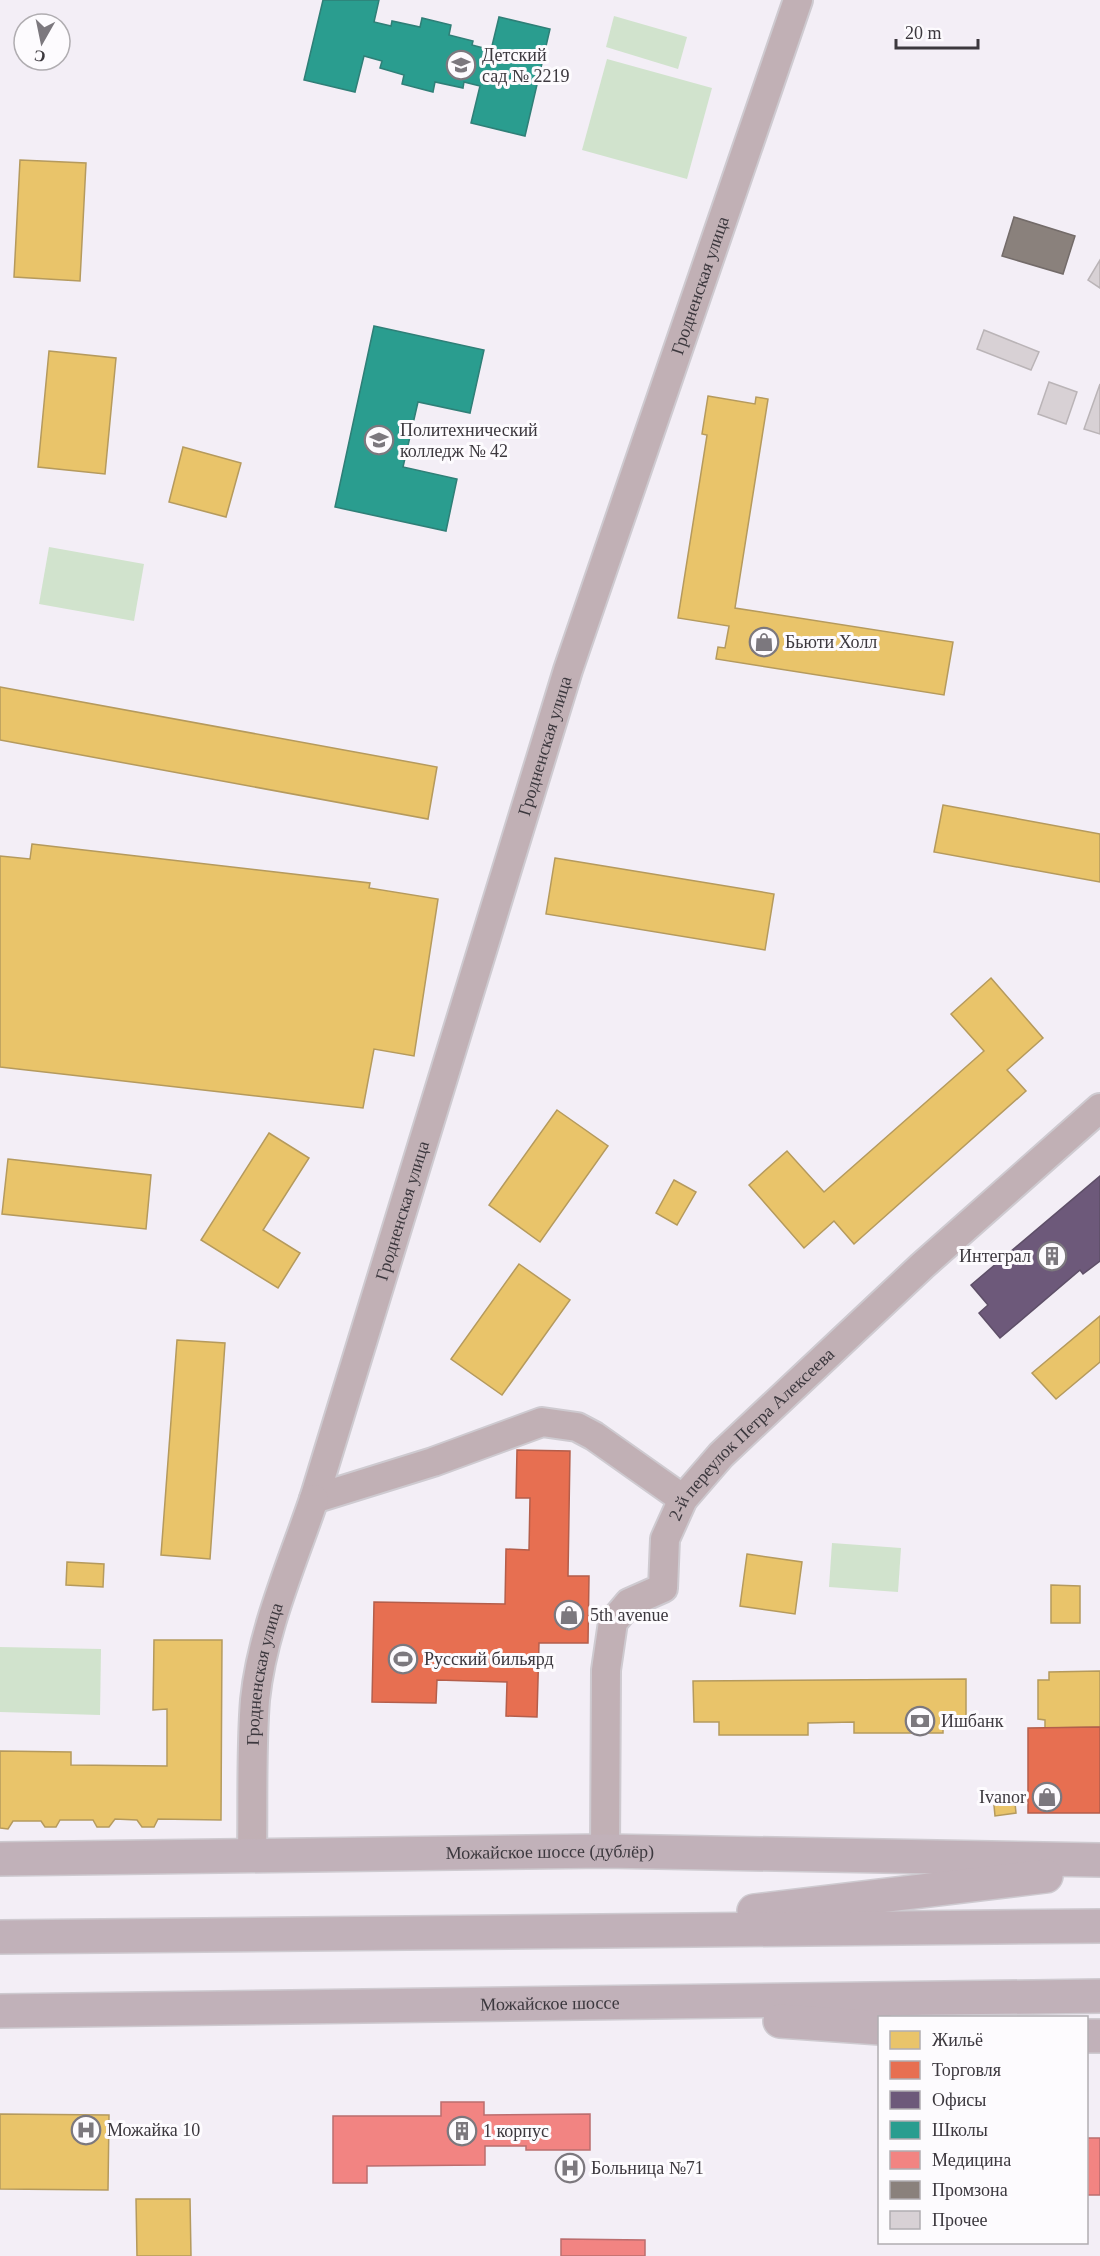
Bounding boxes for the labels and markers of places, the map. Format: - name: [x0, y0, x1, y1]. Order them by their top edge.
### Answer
- place label: Детский сад № 2219: [482, 45, 570, 86]
- school or university icon: Детский сад № 2219: [445, 49, 477, 81]
- place label: Политехнический колледж № 42: [400, 420, 538, 461]
- school or university icon: Политехнический колледж № 42: [363, 424, 395, 456]
- shop icon: Бьюти Холл: [748, 626, 780, 658]
- place label: Бьюти Холл: [785, 632, 877, 652]
- building icon: Интеграл: [1036, 1240, 1068, 1272]
- place label: Интеграл: [959, 1246, 1031, 1266]
- shop icon: 5th avenue: [553, 1599, 585, 1631]
- place label: 5th avenue: [590, 1605, 668, 1625]
- sports icon: Русский бильярд: [387, 1643, 419, 1675]
- place label: Русский бильярд: [424, 1649, 554, 1669]
- bank icon: Ишбанк: [904, 1705, 936, 1737]
- place label: Ишбанк: [941, 1711, 1004, 1731]
- shop icon: Ivanor: [1031, 1781, 1063, 1813]
- place label: Ivanor: [979, 1787, 1026, 1807]
- hospital icon: Можайка 10: [70, 2114, 102, 2146]
- building icon: 1 корпус: [446, 2115, 478, 2147]
- place label: Можайка 10: [107, 2120, 200, 2140]
- place label: 1 корпус: [483, 2121, 549, 2141]
- hospital icon: Больница №71: [554, 2152, 586, 2184]
- place label: Больница №71: [591, 2158, 704, 2178]

